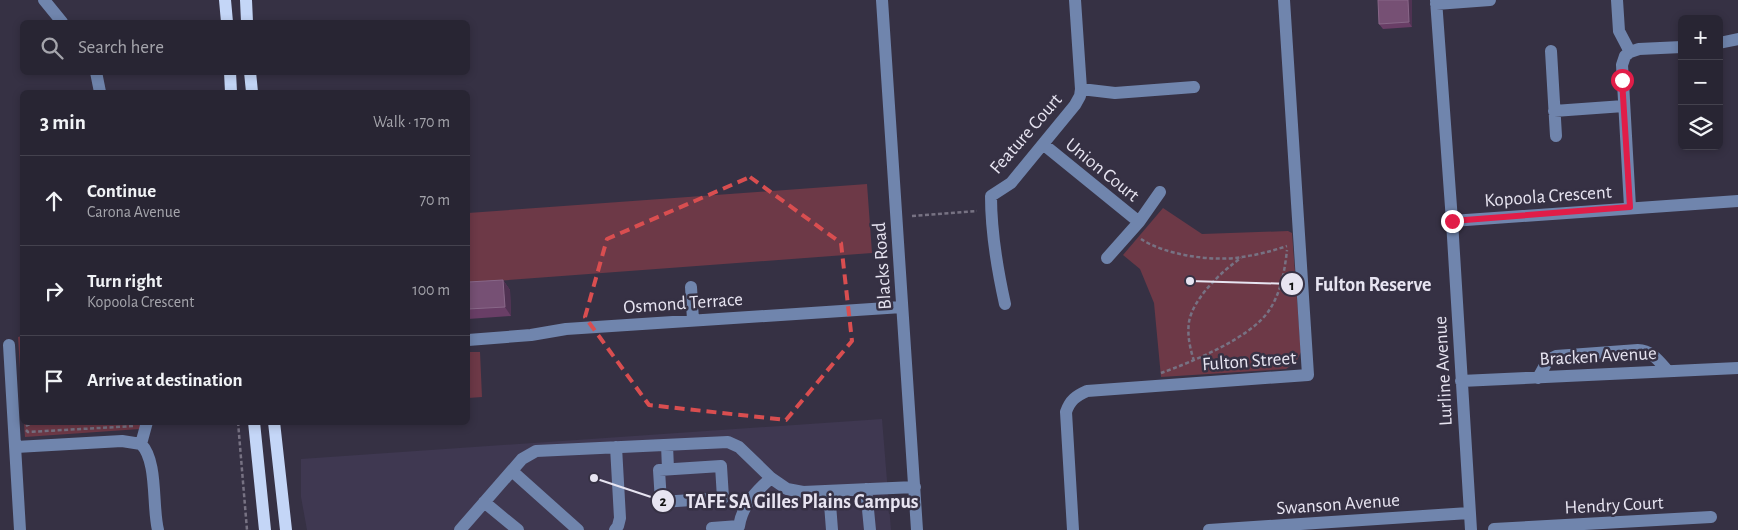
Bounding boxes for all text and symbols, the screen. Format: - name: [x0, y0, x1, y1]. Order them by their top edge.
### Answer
- map controls: [1678, 15, 1723, 150]
- button: +: [1678, 15, 1723, 60]
- search box: [20, 20, 470, 75]
- icon: search: [38, 34, 66, 62]
- text: Search here: [78, 38, 164, 57]
- button: −: [1678, 60, 1723, 105]
- route start: [1611, 69, 1634, 92]
- street label: Feature Court: [986, 90, 1066, 178]
- button: layers: [1678, 105, 1723, 150]
- text: 3 min: [40, 112, 86, 133]
- text: Walk · 170 m: [373, 114, 450, 130]
- street label: Union Court: [1062, 135, 1142, 205]
- text: Continue: [87, 182, 156, 201]
- street label: Kopoola Crescent: [1484, 183, 1612, 210]
- icon: ahead: [40, 187, 68, 215]
- text: 70 m: [419, 192, 450, 208]
- text: Carona Avenue: [87, 204, 180, 220]
- route end: [1441, 210, 1464, 233]
- street label: Blacks Road: [870, 221, 895, 310]
- callout: Fulton Reserve: [1279, 267, 1441, 302]
- text: Turn right: [87, 272, 162, 291]
- text: Fulton Reserve: [1315, 275, 1431, 295]
- icon: right: [40, 277, 68, 305]
- text: 1: [1289, 278, 1295, 293]
- text: 100 m: [412, 282, 450, 298]
- street label: Osmond Terrace: [623, 290, 744, 317]
- text: Kopoola Crescent: [87, 294, 194, 310]
- street label: Lurline Avenue: [1431, 316, 1456, 426]
- street label: Bracken Avenue: [1539, 344, 1657, 369]
- street label: Fulton Street: [1201, 349, 1297, 374]
- icon: arrive: [40, 367, 68, 395]
- text: Arrive at destination: [87, 371, 243, 390]
- callout: TAFE SA Gilles Plains Campus: [651, 483, 929, 518]
- street label: Swanson Avenue: [1276, 491, 1401, 518]
- text: TAFE SA Gilles Plains Campus: [685, 492, 919, 512]
- street label: Hendry Court: [1564, 493, 1664, 518]
- text: 2: [659, 494, 667, 509]

